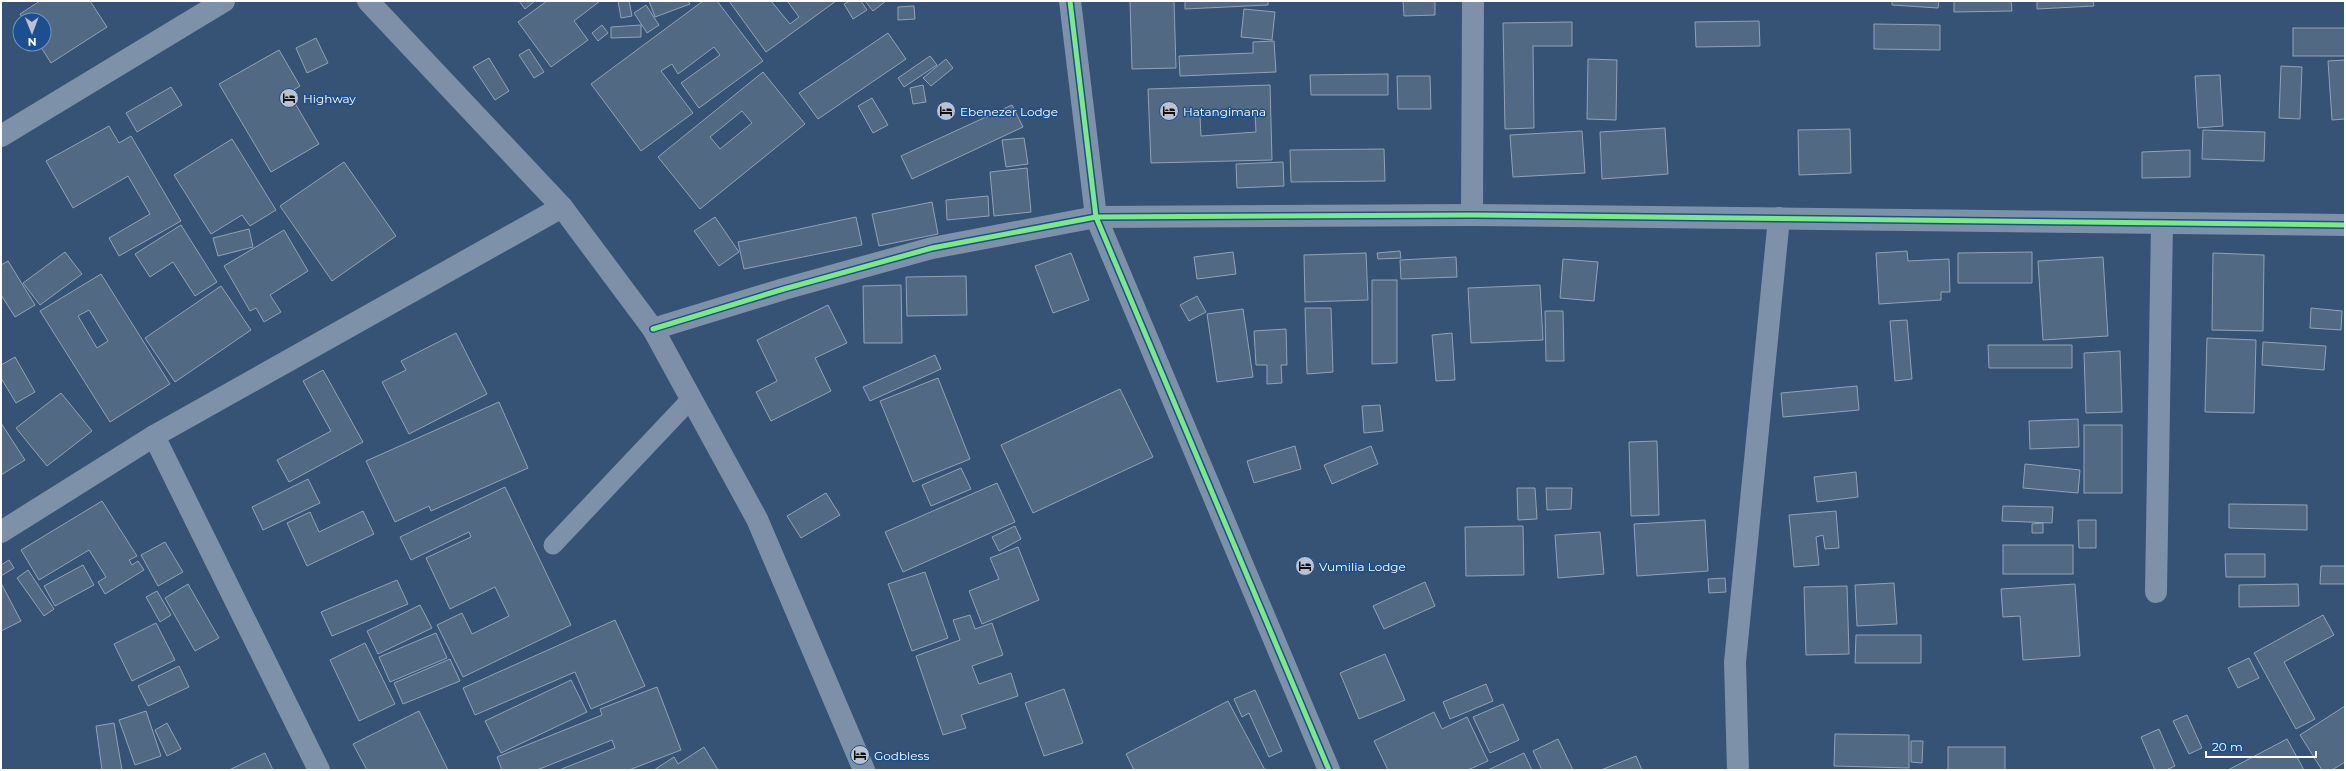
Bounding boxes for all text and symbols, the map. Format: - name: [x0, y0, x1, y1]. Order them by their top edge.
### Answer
- north arrow: [12, 12, 52, 52]
- text: N: [28, 35, 37, 49]
- hotel icon: Highway: [278, 87, 300, 109]
- place label: Highway: [303, 91, 356, 106]
- hotel icon: Ebenezer Lodge: [935, 100, 957, 122]
- hotel icon: Hatangimana: [1158, 100, 1180, 122]
- place label: Ebenezer Lodge: [960, 104, 1058, 119]
- place label: Hatangimana: [1183, 104, 1266, 119]
- hotel icon: Vumilia Lodge: [1294, 555, 1316, 577]
- place label: Vumilia Lodge: [1319, 559, 1406, 574]
- scale bar: [2206, 733, 2316, 759]
- text: 20 m: [2212, 739, 2243, 754]
- hotel icon: Godbless: [849, 744, 871, 766]
- place label: Godbless: [874, 748, 929, 763]

